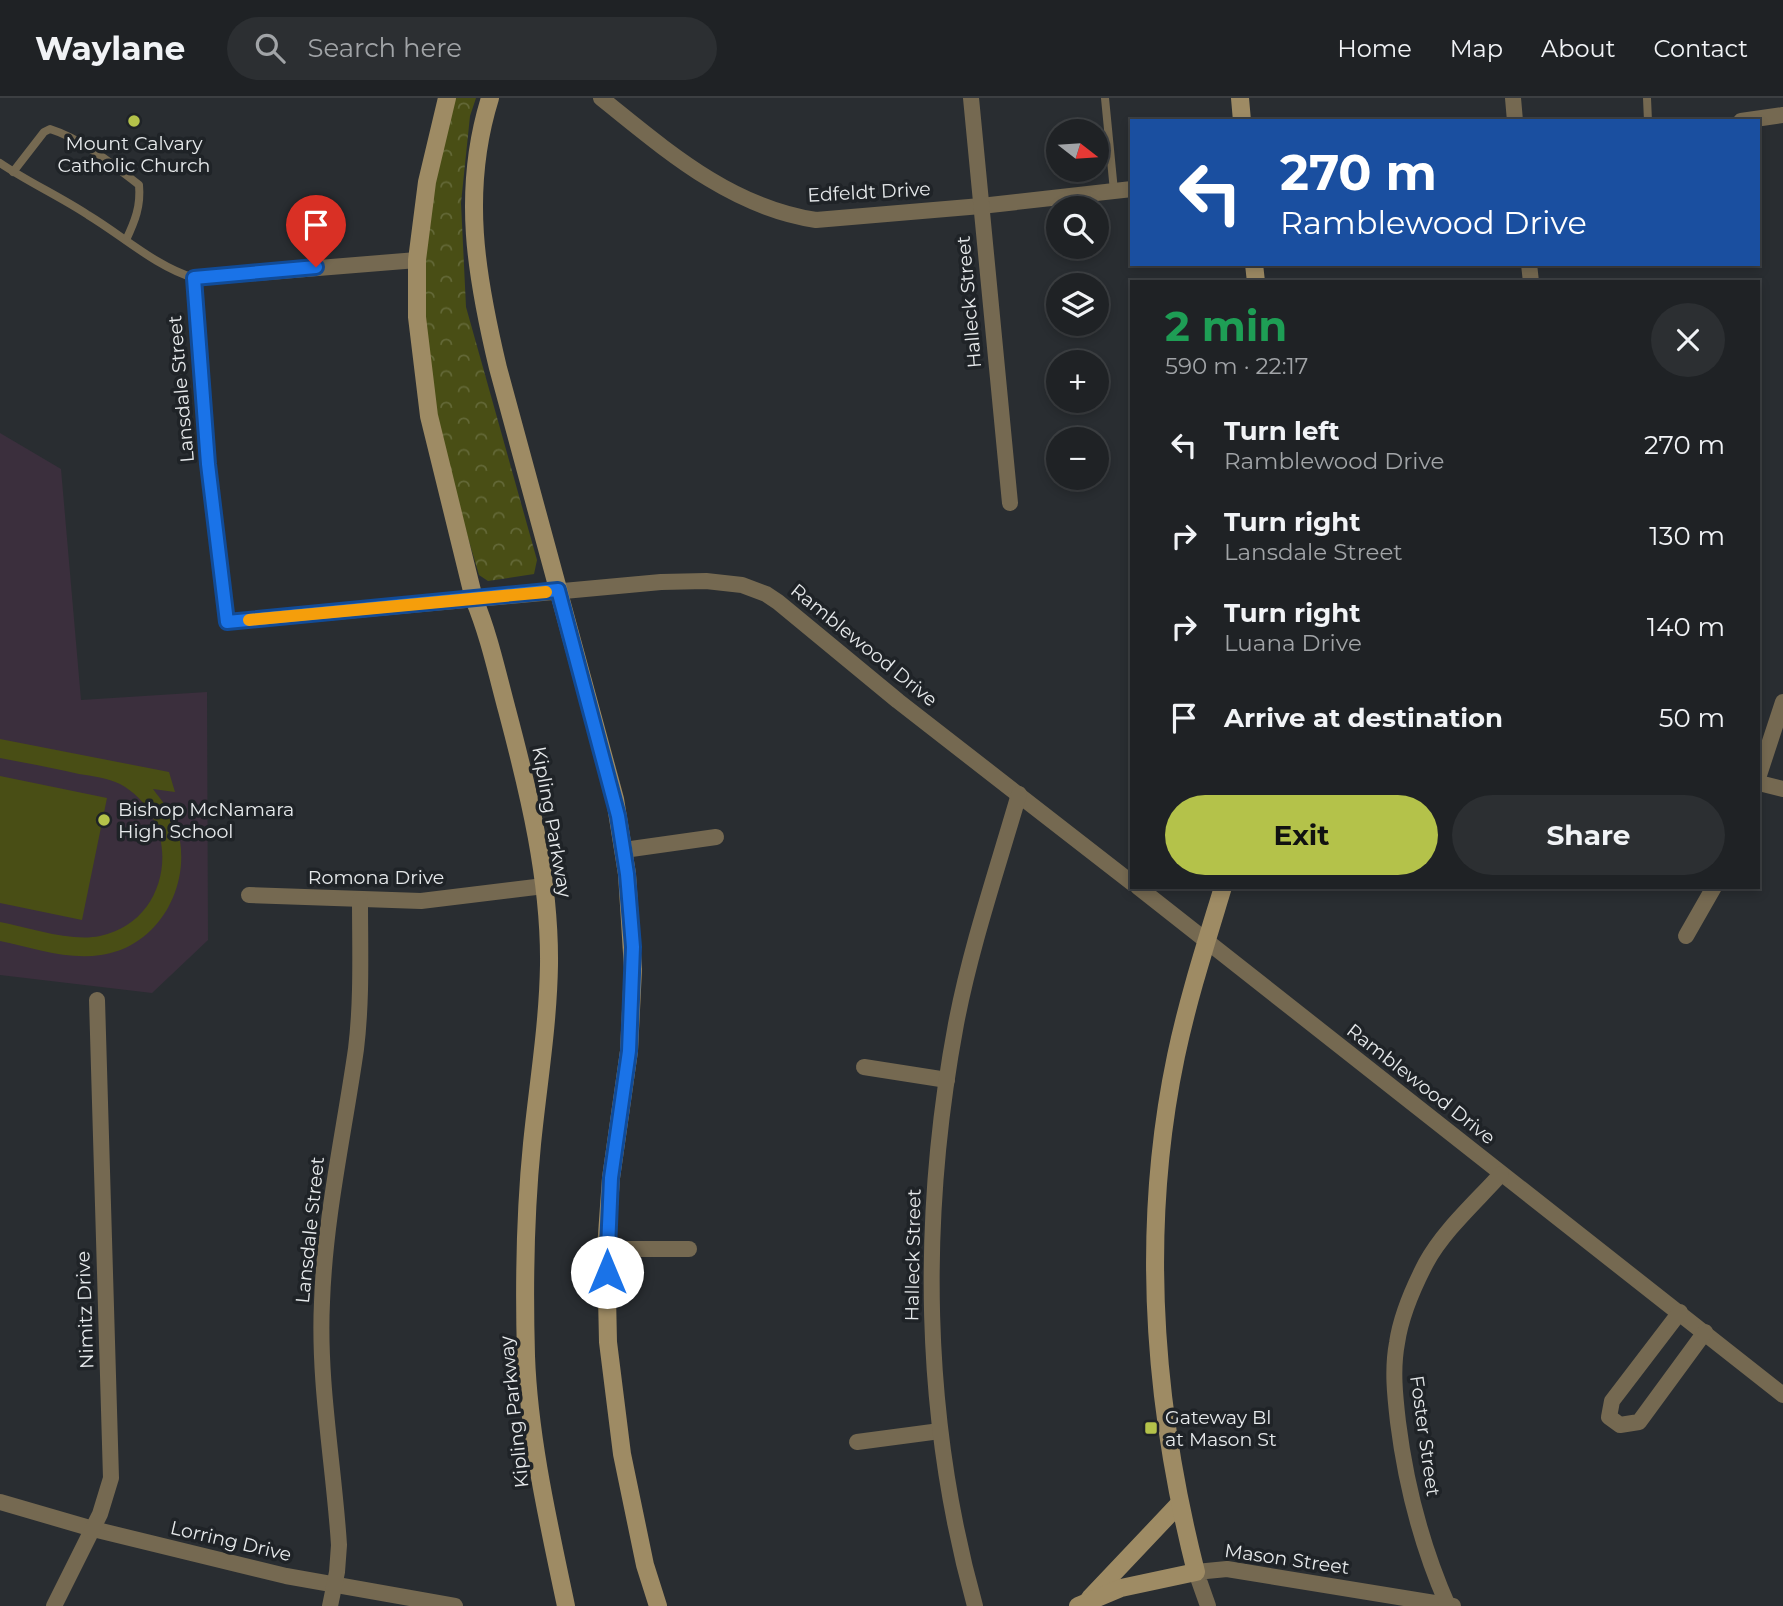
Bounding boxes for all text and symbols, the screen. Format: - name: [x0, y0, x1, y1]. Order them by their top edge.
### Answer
- search box: [227, 17, 717, 80]
- text: Waylane: [35, 28, 185, 68]
- icon: search: [251, 29, 289, 67]
- text: Search here: [307, 32, 462, 64]
- text: Home: [1337, 34, 1412, 63]
- text: Map: [1450, 34, 1503, 63]
- text: About: [1541, 34, 1615, 63]
- text: Contact: [1653, 34, 1748, 63]
- marker: Mount Calvary Catholic Church: [126, 113, 142, 129]
- north arrow: [1046, 119, 1110, 182]
- map controls: [1046, 119, 1109, 490]
- place label: Mount Calvary Catholic Church: [58, 132, 210, 177]
- text: 270 m: [1280, 143, 1437, 202]
- icon: left: [1165, 147, 1256, 238]
- street label: Edfeldt Drive: [807, 177, 931, 207]
- pin: [286, 195, 346, 267]
- button: search: [1046, 196, 1109, 259]
- text: Ramblewood Drive: [1280, 203, 1587, 242]
- icon: arrive: [297, 206, 335, 244]
- street label: Halleck Street: [952, 235, 986, 369]
- button: layers: [1046, 273, 1109, 336]
- text: 2 min: [1165, 300, 1287, 352]
- button: close: [1651, 303, 1725, 377]
- street label: Lansdale Street: [163, 314, 199, 464]
- button: +: [1046, 350, 1109, 413]
- text: 590 m · 22:17: [1165, 352, 1308, 380]
- text: Turn left: [1224, 415, 1340, 447]
- icon: left: [1165, 426, 1203, 464]
- button: −: [1046, 427, 1109, 490]
- text: 270 m: [1644, 429, 1725, 461]
- text: Ramblewood Drive: [1224, 447, 1445, 475]
- text: Turn right: [1224, 506, 1360, 538]
- icon: right: [1165, 517, 1203, 555]
- text: 130 m: [1649, 520, 1725, 552]
- text: Lansdale Street: [1224, 538, 1403, 566]
- street label: Ramblewood Drive: [786, 579, 942, 711]
- text: Turn right: [1224, 597, 1360, 629]
- icon: right: [1165, 608, 1203, 646]
- text: 140 m: [1647, 611, 1725, 643]
- text: Luana Drive: [1224, 629, 1362, 657]
- icon: arrive: [1165, 699, 1203, 737]
- text: Arrive at destination: [1224, 702, 1503, 734]
- text: 50 m: [1659, 702, 1725, 734]
- street label: Kipling Parkway: [527, 745, 577, 900]
- button: Exit: [1165, 795, 1438, 875]
- button: Share: [1452, 795, 1725, 875]
- place label: Bishop McNamara High School: [118, 798, 294, 843]
- marker: Bishop McNamara High School: [96, 812, 112, 828]
- street label: Romona Drive: [308, 866, 444, 889]
- street label: Ramblewood Drive: [1342, 1019, 1500, 1149]
- street label: Lansdale Street: [291, 1155, 329, 1305]
- street label: Halleck Street: [900, 1188, 926, 1322]
- position arrow: [570, 1235, 644, 1309]
- street label: Nimitz Drive: [71, 1251, 99, 1369]
- street label: Kipling Parkway: [494, 1334, 533, 1489]
- street label: Foster Street: [1405, 1374, 1445, 1498]
- place label: Gateway Bl at Mason St: [1165, 1406, 1277, 1451]
- marker: Gateway Bl at Mason St: [1143, 1420, 1159, 1436]
- street label: Lorring Drive: [168, 1516, 294, 1566]
- street label: Mason Street: [1223, 1539, 1351, 1579]

